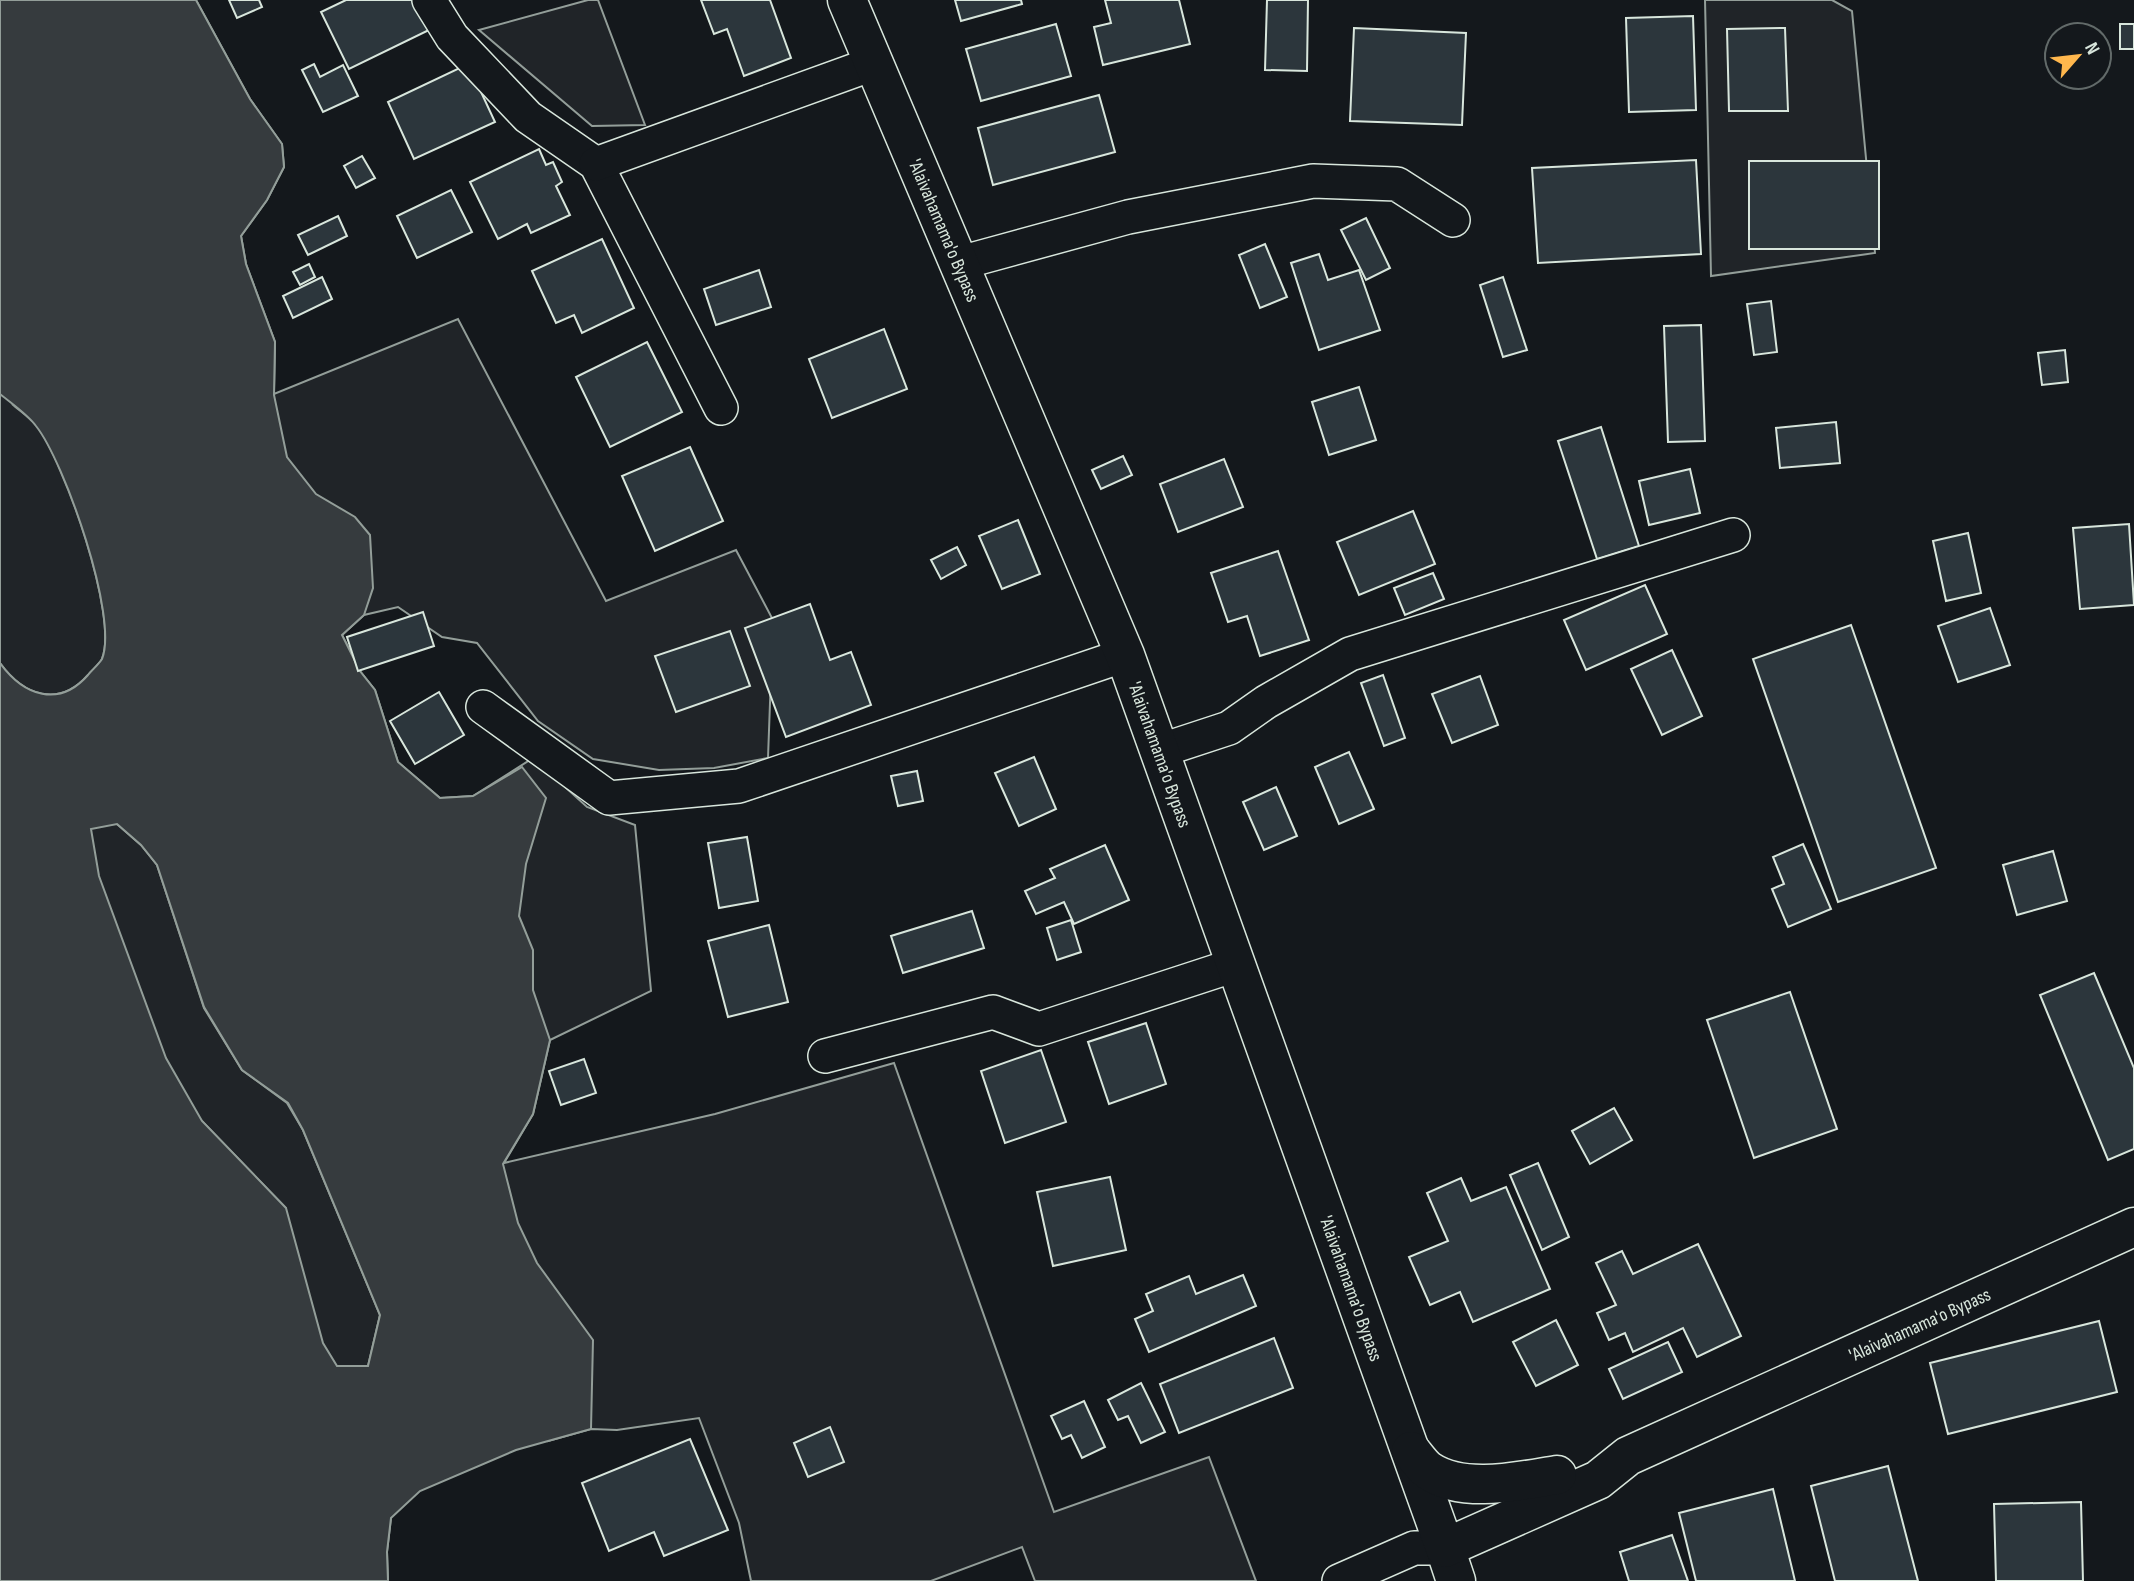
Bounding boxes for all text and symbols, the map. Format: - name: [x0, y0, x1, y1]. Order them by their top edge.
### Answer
- north arrow: [2043, 21, 2113, 91]
- text: N: [2079, 39, 2104, 59]
- street label: 'Alaivahamama'o Bypass: [903, 156, 984, 306]
- street label: 'Alaivahamama'o Bypass: [1123, 679, 1196, 831]
- street label: 'Alaivahamama'o Bypass: [1314, 1213, 1387, 1365]
- street label: 'Alaivahamama'o Bypass: [1846, 1283, 1995, 1367]

